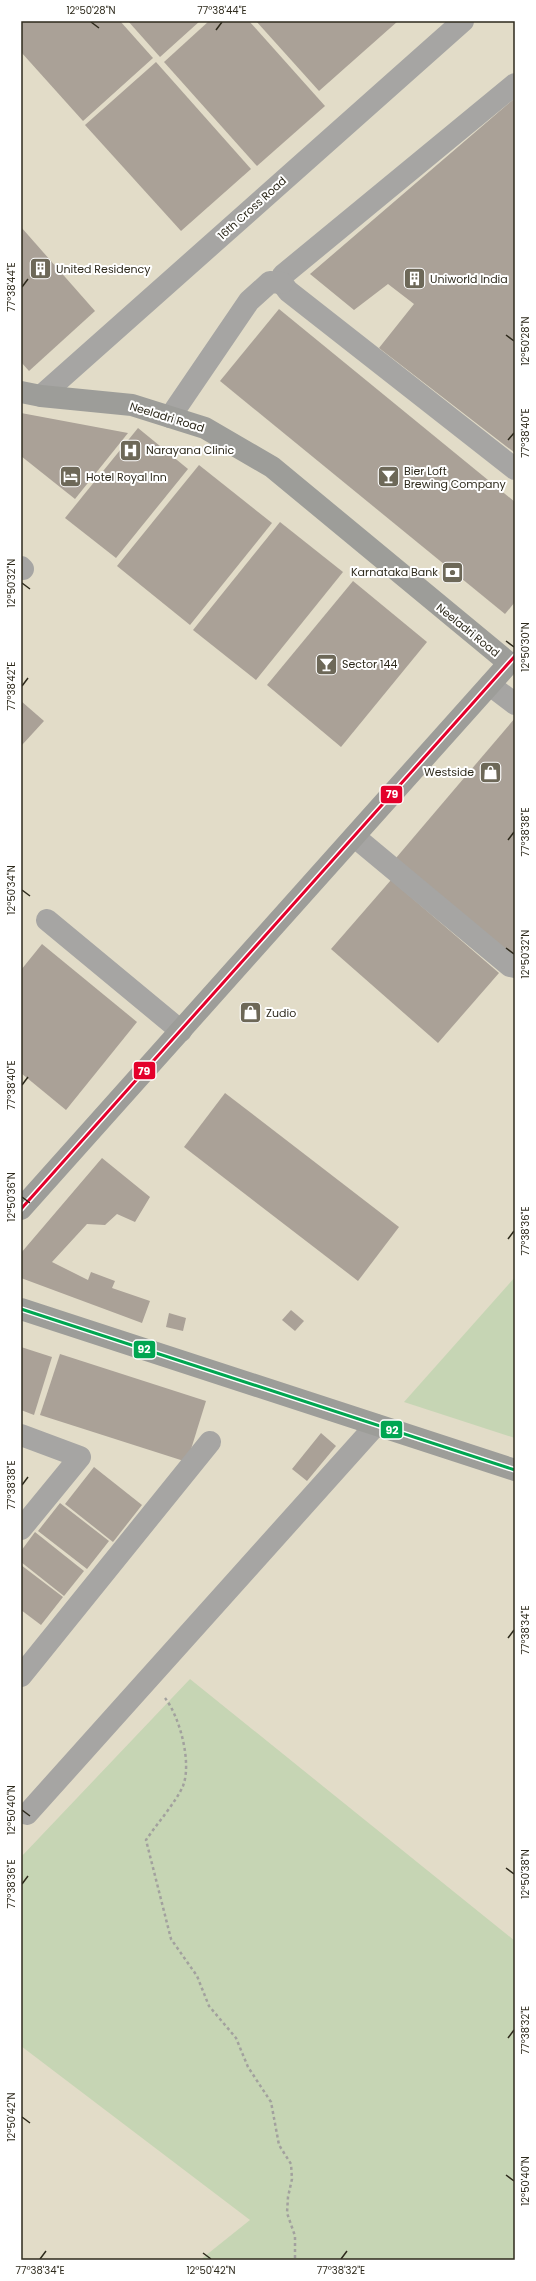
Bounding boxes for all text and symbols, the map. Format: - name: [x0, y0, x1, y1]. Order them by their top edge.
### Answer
- text: 12°50'28"N: [66, 3, 116, 18]
- text: 77°38'44"E: [197, 3, 247, 18]
- street label: 16th Cross Road: [214, 173, 290, 243]
- building icon: United Residency: [27, 256, 53, 282]
- place label: United Residency: [56, 261, 151, 277]
- text: 77°38'44"E: [4, 262, 19, 312]
- building icon: Uniworld India: [402, 266, 428, 292]
- place label: Uniworld India: [430, 271, 508, 287]
- text: 12°50'28"N: [518, 316, 533, 366]
- street label: Neeladri Road: [128, 398, 206, 436]
- text: 77°38'40"E: [518, 408, 533, 458]
- hospital icon: Narayana Clinic: [118, 437, 144, 463]
- place label: Narayana Clinic: [146, 442, 234, 458]
- place label: Bier Loft Brewing Company: [404, 463, 507, 492]
- hotel icon: Hotel Royal Inn: [57, 464, 83, 490]
- bar icon: Bier Loft Brewing Company: [376, 464, 402, 490]
- place label: Hotel Royal Inn: [86, 469, 167, 485]
- text: 12°50'32"N: [4, 559, 19, 607]
- bank icon: Karnataka Bank: [440, 559, 466, 585]
- place label: Karnataka Bank: [351, 564, 438, 580]
- street label: Neeladri Road: [433, 599, 503, 661]
- text: 12°50'30"N: [518, 622, 533, 672]
- bar icon: Sector 144: [313, 651, 339, 677]
- place label: Sector 144: [342, 656, 397, 672]
- text: 77°38'42"E: [4, 662, 19, 710]
- shop icon: Westside: [477, 759, 503, 785]
- place label: Westside: [424, 764, 474, 780]
- line badge: 79: [380, 785, 403, 804]
- text: 79: [386, 786, 399, 802]
- text: 77°38'38"E: [518, 807, 533, 857]
- text: 12°50'34"N: [4, 865, 19, 915]
- text: 12°50'32"N: [518, 930, 533, 978]
- shop icon: Zudio: [238, 1000, 264, 1026]
- place label: Zudio: [266, 1005, 296, 1021]
- text: 77°38'40"E: [4, 1060, 19, 1110]
- line badge: 79: [133, 1061, 156, 1080]
- text: 79: [138, 1063, 151, 1079]
- text: 12°50'36"N: [4, 1172, 19, 1222]
- text: 77°38'36"E: [518, 1206, 533, 1256]
- line badge: 92: [133, 1340, 156, 1359]
- text: 92: [137, 1341, 151, 1357]
- line badge: 92: [380, 1420, 403, 1439]
- text: 92: [385, 1422, 399, 1438]
- text: 77°38'38"E: [4, 1460, 19, 1510]
- text: 77°38'34"E: [518, 1605, 533, 1655]
- text: 12°50'40"N: [4, 1785, 19, 1835]
- text: 12°50'38"N: [518, 1849, 533, 1899]
- text: 77°38'36"E: [4, 1859, 19, 1909]
- text: 77°38'32"E: [518, 2006, 533, 2054]
- text: 12°50'42"N: [4, 2092, 19, 2142]
- text: 12°50'40"N: [518, 2156, 533, 2206]
- text: 77°38'34"E: [15, 2263, 65, 2278]
- text: 12°50'42"N: [186, 2263, 236, 2278]
- text: 77°38'32"E: [317, 2263, 365, 2278]

